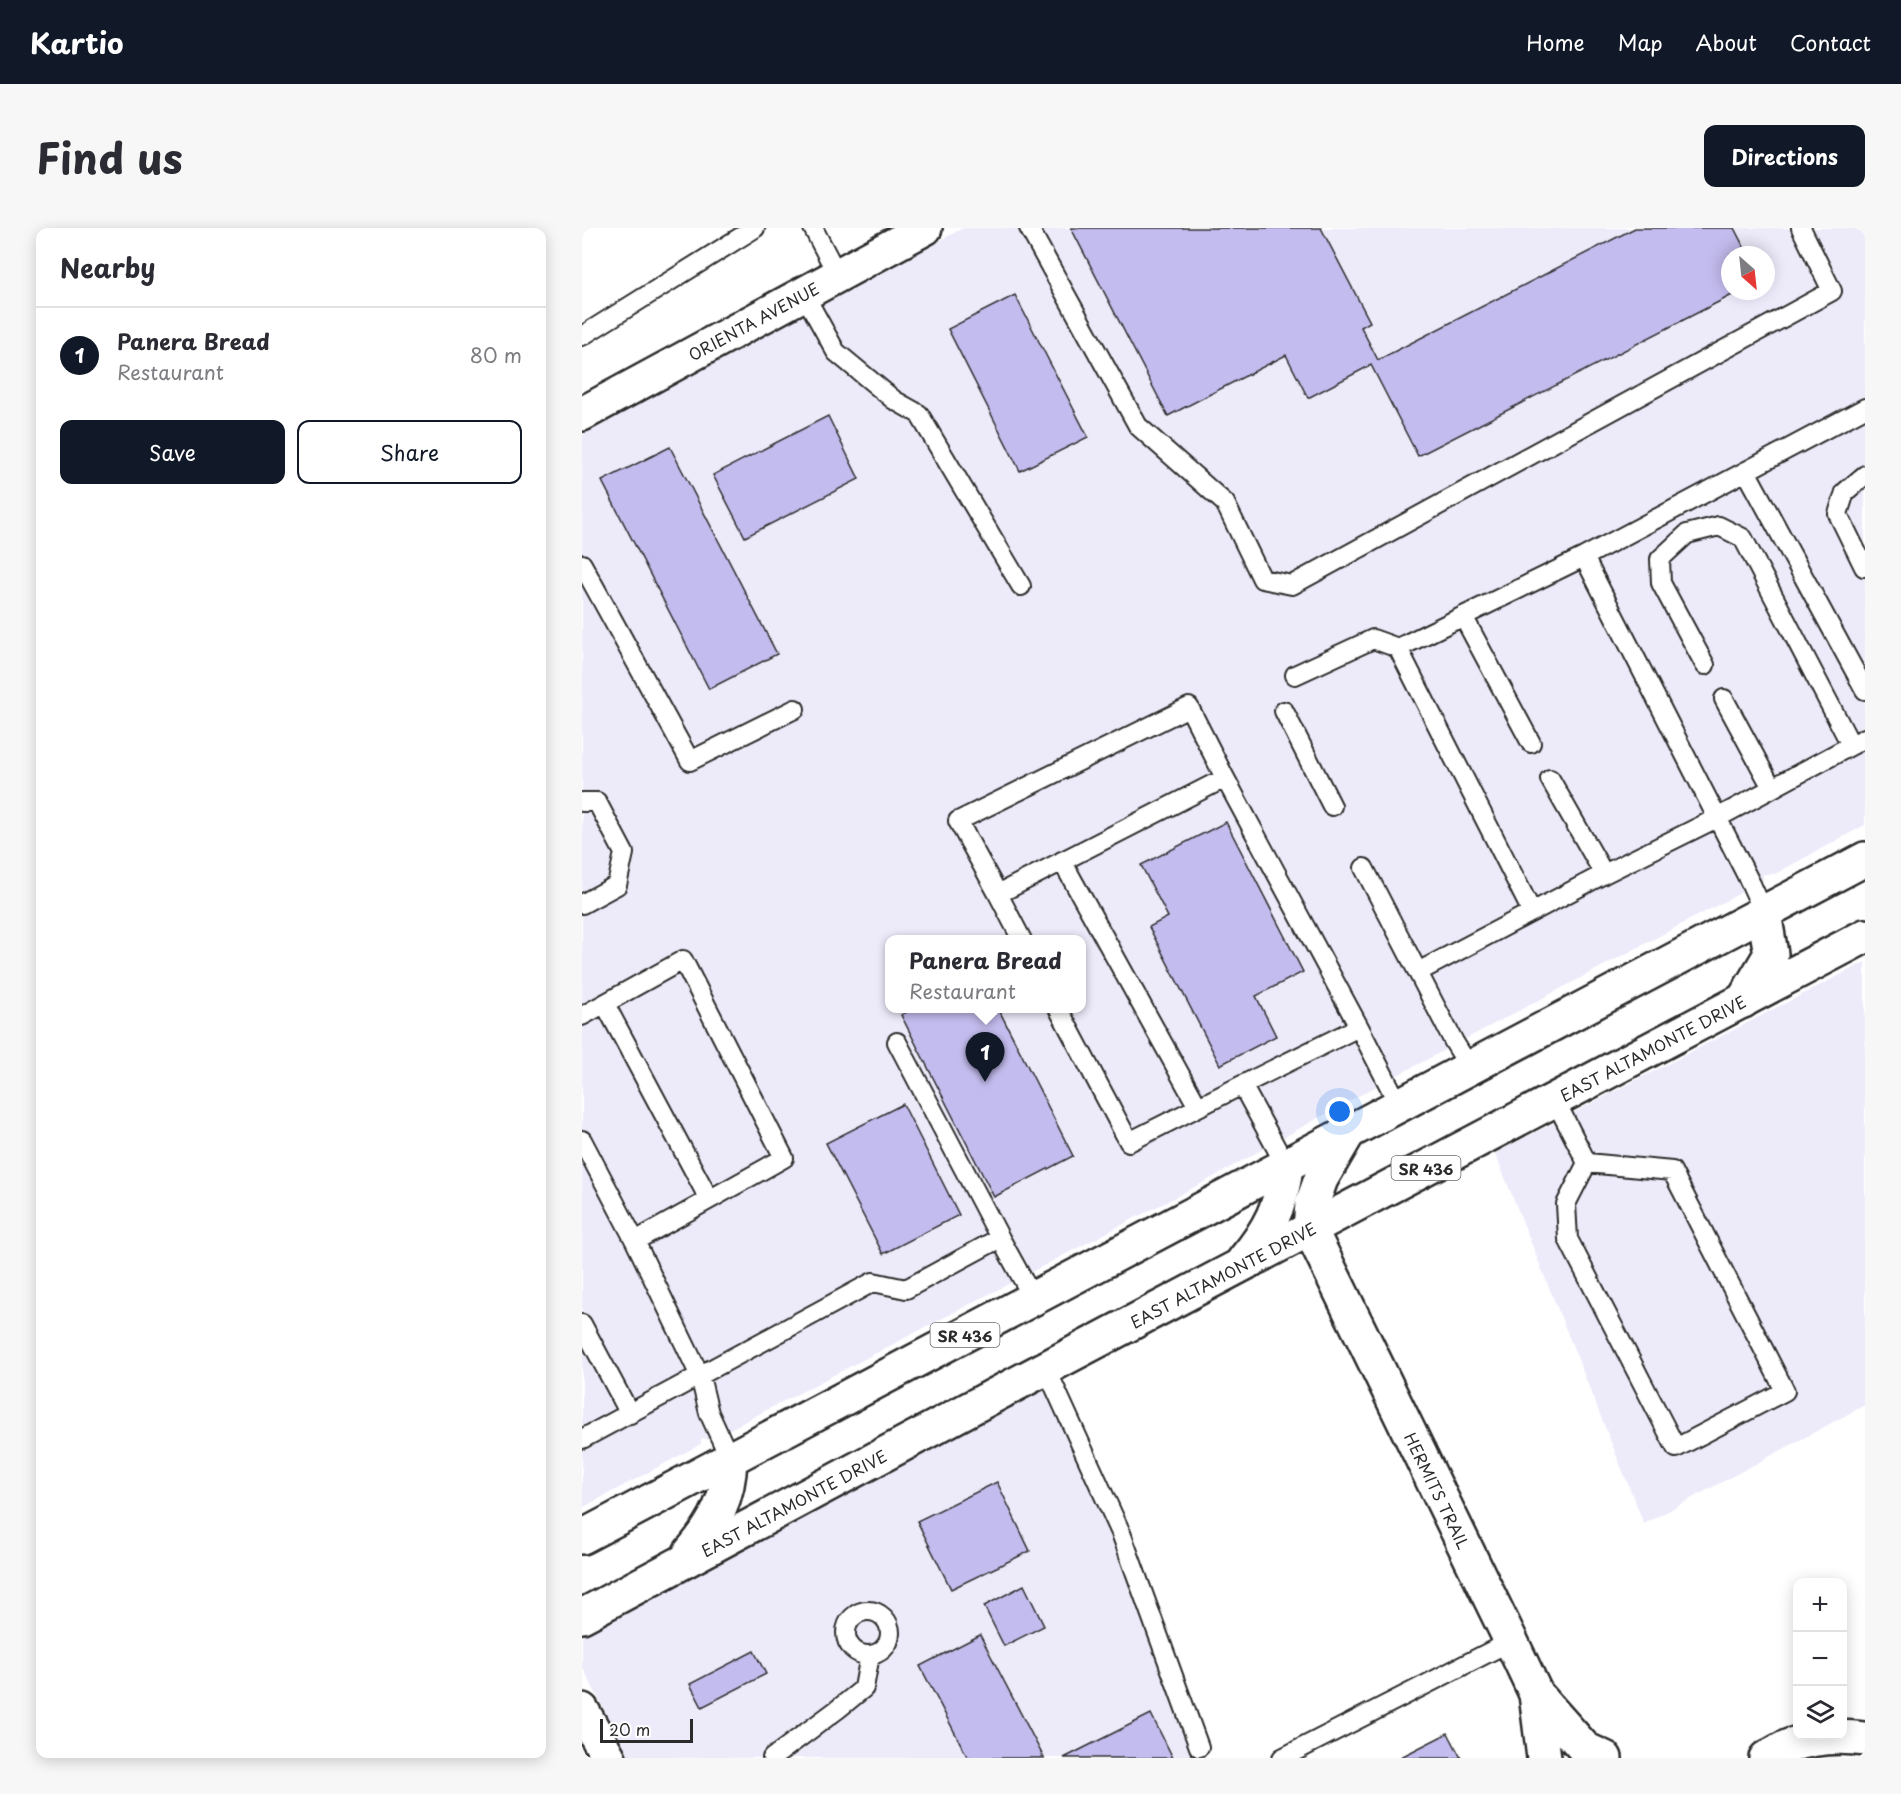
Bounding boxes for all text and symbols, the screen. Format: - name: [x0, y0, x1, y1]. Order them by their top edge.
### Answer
- text: Kartio: [30, 21, 124, 64]
- text: Home: [1526, 26, 1585, 58]
- text: Map: [1618, 26, 1663, 58]
- text: About: [1696, 26, 1757, 58]
- text: Contact: [1790, 26, 1871, 58]
- text: Find us: [36, 125, 183, 188]
- button: Directions: [1704, 125, 1865, 187]
- north arrow: [1721, 246, 1775, 300]
- text: Nearby: [60, 248, 155, 287]
- street label: ORIENTA AVENUE: [684, 276, 823, 366]
- text: Panera Bread: [117, 324, 270, 357]
- text: 1: [75, 340, 84, 370]
- text: 80 m: [470, 340, 522, 370]
- text: Restaurant: [117, 357, 224, 387]
- button: Save: [60, 420, 285, 484]
- button: Share: [297, 420, 522, 484]
- popup: [885, 935, 1086, 1013]
- text: Panera Bread: [909, 943, 1062, 976]
- text: Restaurant: [909, 976, 1016, 1006]
- street label: EAST ALTAMONTE DRIVE: [1555, 989, 1750, 1107]
- pin: 1: [966, 1032, 1004, 1082]
- your location: [1325, 1097, 1354, 1126]
- road number: SR 436: [1392, 1156, 1460, 1180]
- street label: EAST ALTAMONTE DRIVE: [1126, 1216, 1320, 1334]
- road number: SR 436: [930, 1323, 1000, 1347]
- street label: HERMITS TRAIL: [1399, 1428, 1476, 1553]
- street label: EAST ALTAMONTE DRIVE: [697, 1443, 891, 1562]
- map controls: [1793, 1578, 1847, 1740]
- button: +: [1793, 1578, 1847, 1632]
- button: −: [1793, 1632, 1847, 1686]
- button: layers: [1793, 1686, 1847, 1740]
- scale bar: [600, 1716, 693, 1744]
- text: 20 m: [609, 1717, 650, 1741]

